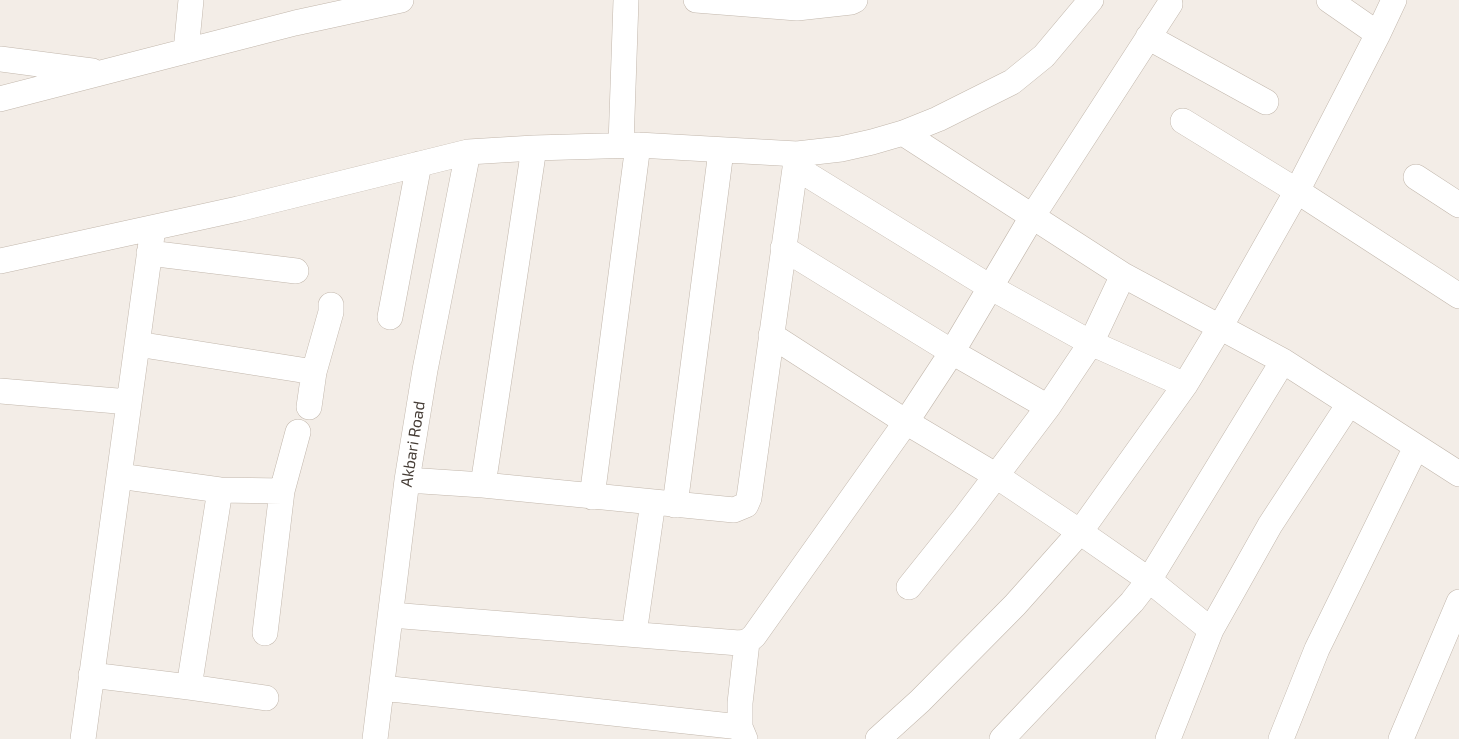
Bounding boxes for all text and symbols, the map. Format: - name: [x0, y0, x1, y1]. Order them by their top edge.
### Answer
- street label: Akbari Road: [397, 400, 429, 488]

